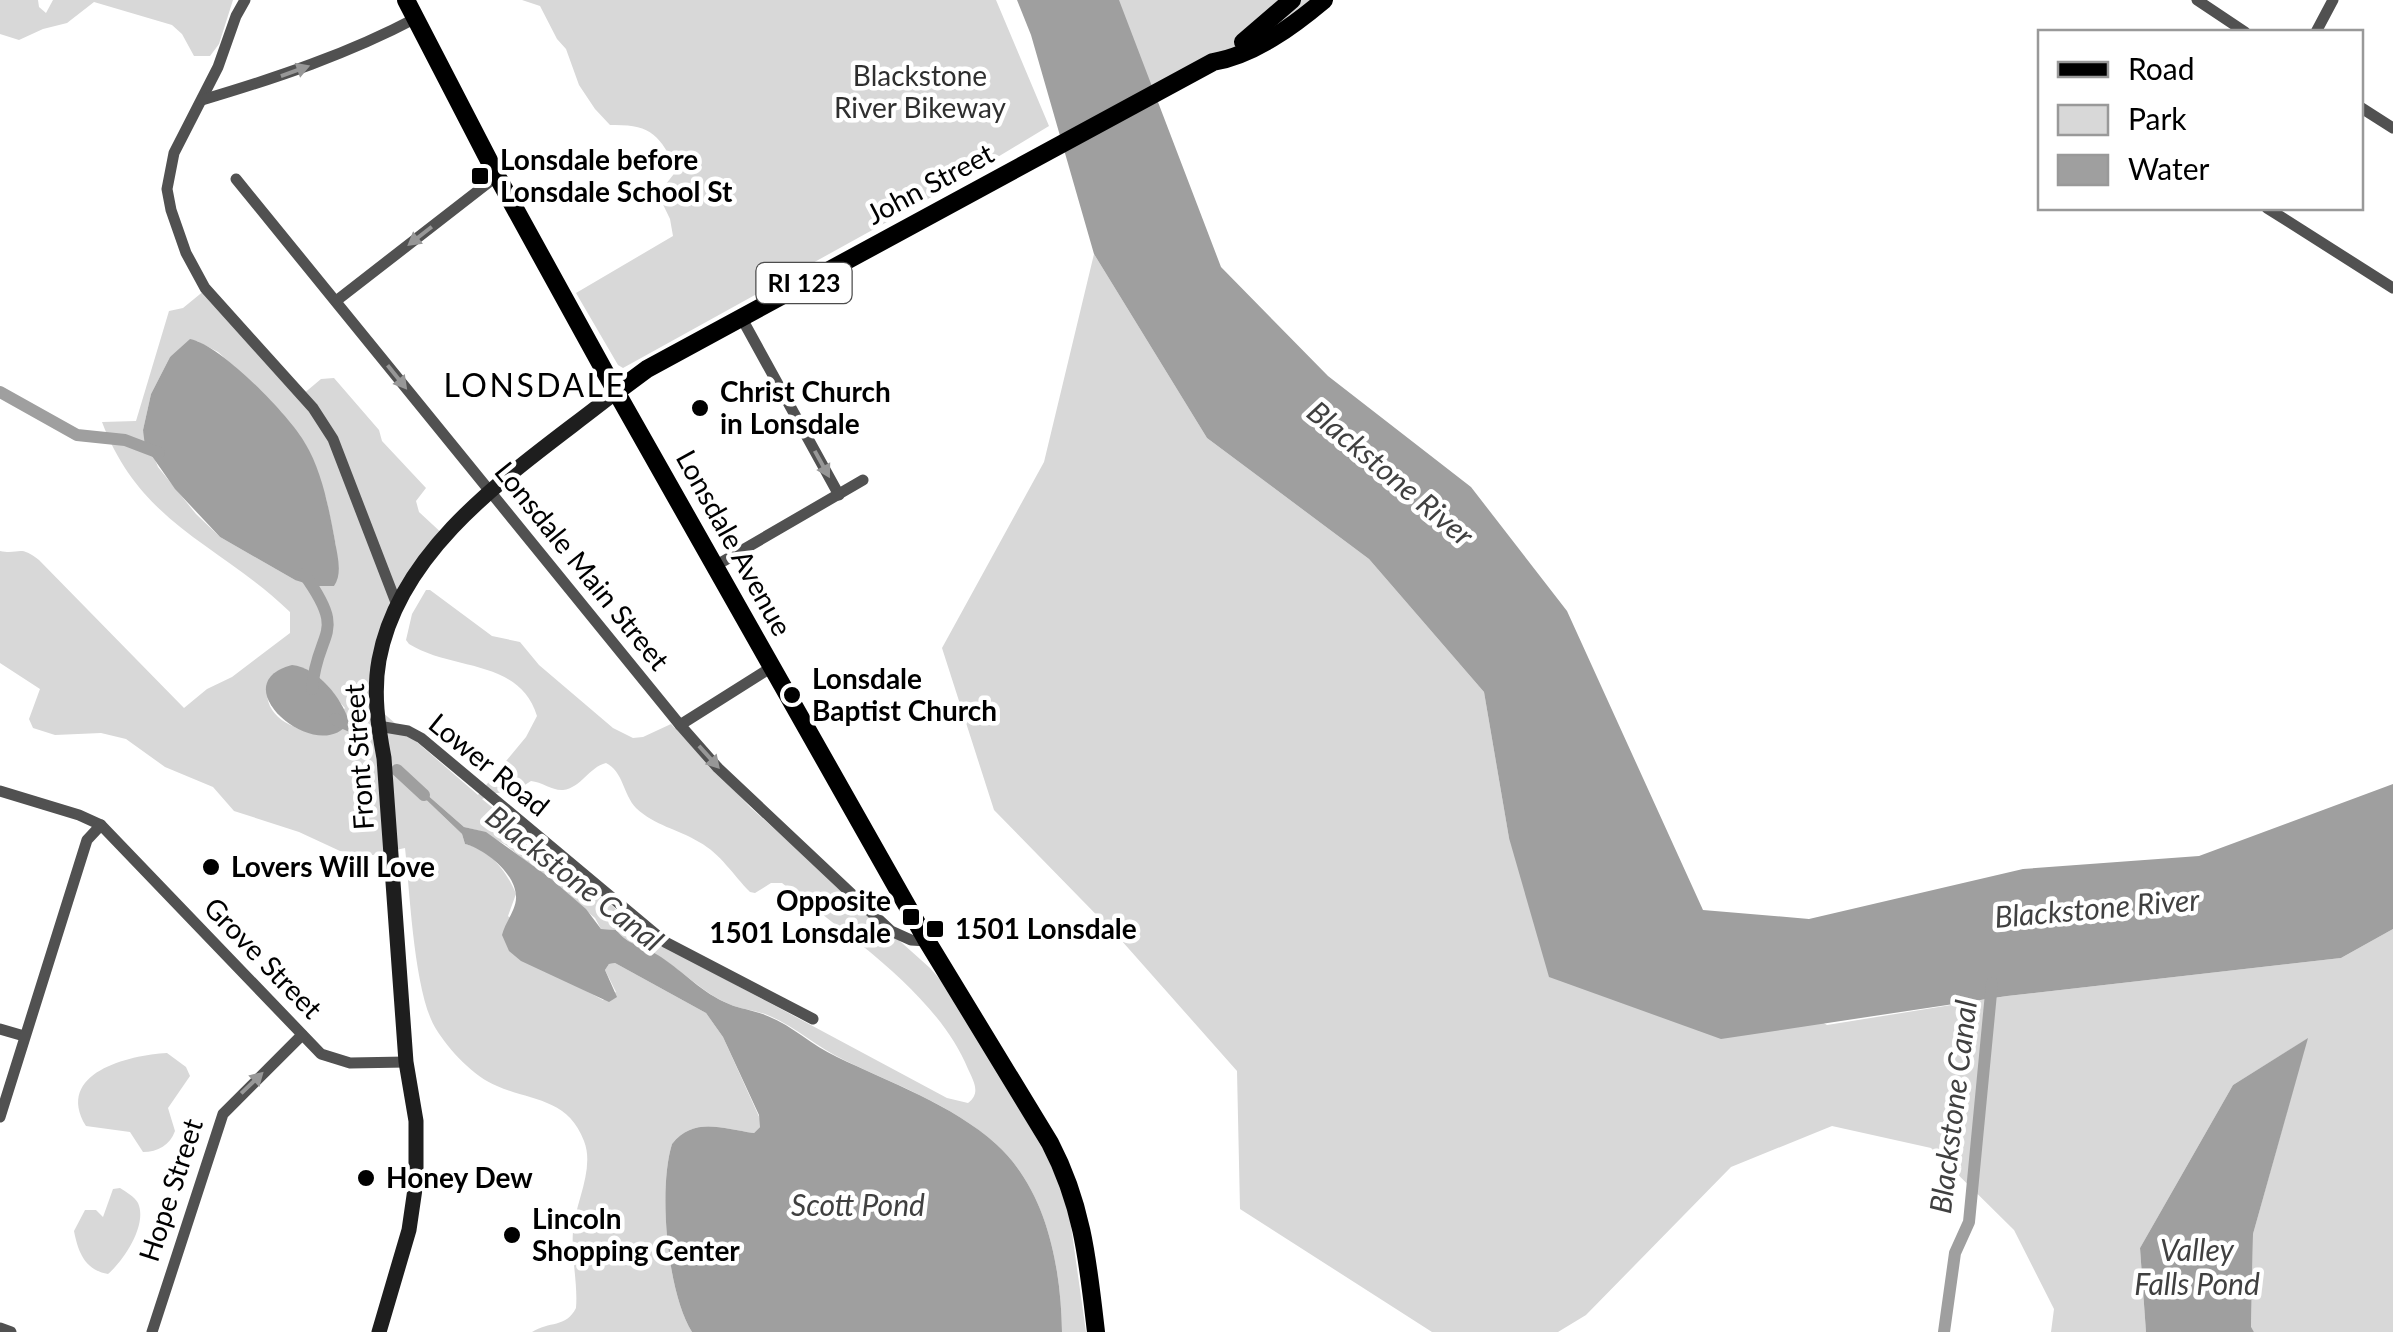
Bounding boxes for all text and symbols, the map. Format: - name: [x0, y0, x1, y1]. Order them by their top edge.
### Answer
- legend: [2038, 30, 2363, 210]
- text: Road: [2128, 50, 2195, 86]
- park label: Blackstone River Bikeway: [834, 58, 1007, 124]
- one-way arrow: [280, 63, 310, 78]
- text: Park: [2128, 100, 2187, 136]
- street label: John Street: [860, 135, 999, 231]
- place label: Lonsdale before Lonsdale School St: [500, 142, 733, 208]
- text: Water: [2128, 150, 2210, 186]
- marker: Lonsdale before Lonsdale School St: [469, 165, 491, 187]
- one-way arrow: [407, 225, 433, 246]
- road number: RI 123: [756, 263, 852, 303]
- one-way arrow: [386, 364, 407, 389]
- district label: LONSDALE: [443, 365, 627, 404]
- place label: Christ Church in Lonsdale: [720, 374, 891, 440]
- water label: Blackstone River: [1301, 393, 1482, 553]
- marker: Christ Church in Lonsdale: [689, 397, 711, 419]
- street label: Lonsdale Avenue: [670, 444, 800, 641]
- one-way arrow: [813, 450, 830, 478]
- street label: Lonsdale Main Street: [488, 454, 677, 676]
- place label: Lonsdale Baptist Church: [812, 661, 997, 727]
- street label: Front Street: [336, 683, 380, 831]
- marker: Lonsdale Baptist Church: [781, 684, 803, 706]
- street label: Lower Road: [423, 706, 556, 823]
- one-way arrow: [697, 745, 719, 770]
- water label: Blackstone Canal: [480, 797, 671, 958]
- place label: Lovers Will Love: [231, 849, 435, 883]
- marker: Lovers Will Love: [200, 856, 222, 878]
- water label: Blackstone River: [1993, 880, 2202, 934]
- place label: Opposite 1501 Lonsdale: [709, 883, 891, 949]
- street label: Grove Street: [198, 890, 330, 1025]
- marker: Opposite 1501 Lonsdale: [900, 906, 922, 928]
- place label: 1501 Lonsdale: [955, 911, 1137, 945]
- marker: 1501 Lonsdale: [924, 918, 946, 940]
- water label: Blackstone Canal: [1921, 998, 1983, 1216]
- one-way arrow: [240, 1072, 264, 1095]
- street label: Hope Street: [131, 1114, 209, 1265]
- place label: Honey Dew: [386, 1160, 533, 1194]
- marker: Honey Dew: [355, 1167, 377, 1189]
- water label: Scott Pond: [791, 1186, 925, 1222]
- place label: Lincoln Shopping Center: [532, 1201, 740, 1267]
- marker: Lincoln Shopping Center: [501, 1224, 523, 1246]
- water label: Valley Falls Pond: [2134, 1231, 2260, 1301]

